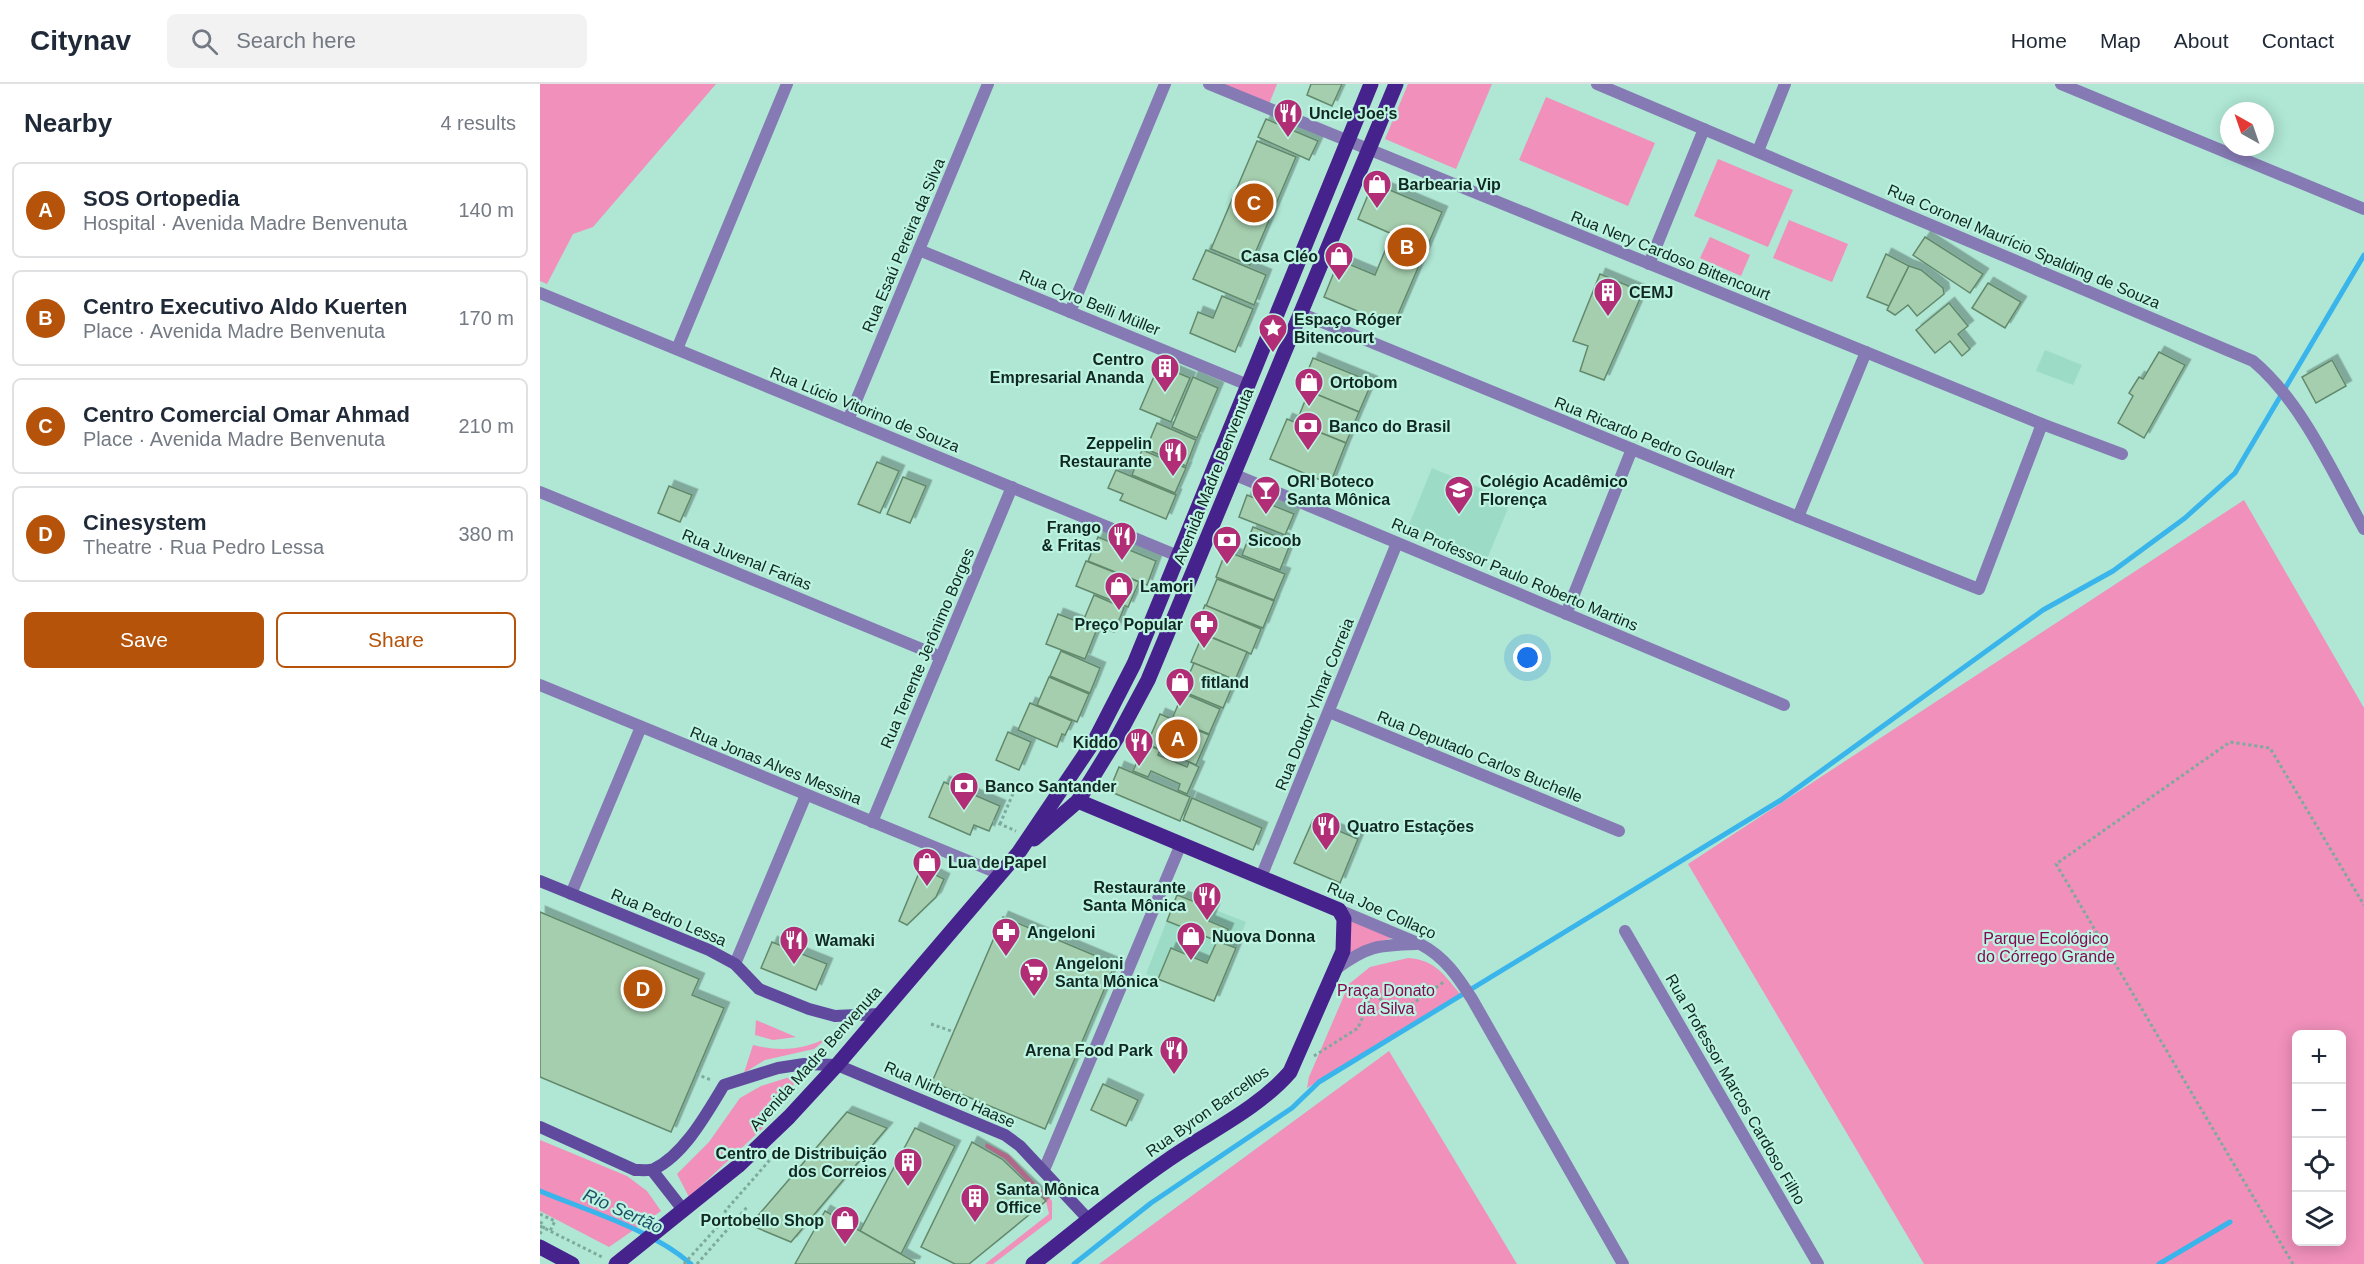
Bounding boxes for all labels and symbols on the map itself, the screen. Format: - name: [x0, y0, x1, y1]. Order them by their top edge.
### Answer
- restaurant icon: Uncle Joe's: [1272, 97, 1304, 139]
- north arrow: [2220, 102, 2274, 156]
- place label: Uncle Joe's: [1309, 105, 1397, 122]
- street label: Rua Esaú Pereira da Silva: [859, 155, 948, 335]
- shop icon: Barbearia Vip: [1361, 168, 1393, 210]
- place label: Barbearia Vip: [1398, 176, 1501, 193]
- pin: C: [1234, 180, 1274, 226]
- street label: Rua Coronel Maurício Spalding de Souza: [1885, 181, 2163, 312]
- street label: Rua Nery Cardoso Bittencourt: [1569, 208, 1773, 304]
- pin: B: [1388, 224, 1426, 270]
- shop icon: Casa Cléo: [1323, 240, 1355, 282]
- place label: Casa Cléo: [1241, 248, 1318, 265]
- street label: Rua Cyro Belli Müller: [1017, 266, 1163, 339]
- building icon: CEMJ: [1592, 276, 1624, 318]
- place label: CEMJ: [1629, 284, 1673, 301]
- place label: Espaço Róger Bitencourt: [1294, 311, 1402, 346]
- place icon: Espaço Róger Bitencourt: [1257, 312, 1289, 354]
- place label: Centro Empresarial Ananda: [990, 351, 1144, 386]
- building icon: Centro Empresarial Ananda: [1149, 352, 1181, 394]
- street label: Rua Lúcio Vitorino de Souza: [768, 364, 962, 455]
- shop icon: Ortobom: [1293, 366, 1325, 408]
- place label: Ortobom: [1330, 374, 1398, 391]
- street label: Avenida Madre Benvenuta: [1170, 386, 1257, 567]
- street label: Rua Ricardo Pedro Goulart: [1552, 393, 1738, 482]
- bank icon: Banco do Brasil: [1292, 410, 1324, 452]
- place label: Banco do Brasil: [1329, 418, 1451, 435]
- place label: Zeppelin Restaurante: [1060, 435, 1152, 470]
- restaurant icon: Zeppelin Restaurante: [1157, 436, 1189, 478]
- place label: ORI Boteco Santa Mônica: [1287, 473, 1390, 508]
- place label: Colégio Acadêmico Florença: [1480, 473, 1628, 508]
- bar icon: ORI Boteco Santa Mônica: [1250, 474, 1282, 516]
- school or university icon: Colégio Acadêmico Florença: [1443, 474, 1475, 516]
- street label: Rua Professor Paulo Roberto Martins: [1389, 515, 1641, 634]
- place label: Frango & Fritas: [1041, 519, 1101, 554]
- restaurant icon: Frango & Fritas: [1106, 520, 1138, 562]
- bank icon: Sicoob: [1211, 524, 1243, 566]
- street label: Rua Juvenal Farias: [680, 526, 814, 593]
- place label: Sicoob: [1248, 532, 1302, 549]
- street label: Rua Tenente Jerônimo Borges: [877, 546, 977, 751]
- shop icon: Lamori: [1103, 570, 1135, 612]
- place label: Lamori: [1140, 578, 1193, 595]
- pharmacy icon: Preço Popular: [1188, 608, 1220, 650]
- street label: Rua Doutor Ylmar Correia: [1272, 615, 1357, 793]
- place label: Preço Popular: [1075, 616, 1183, 633]
- your location: [1513, 643, 1542, 672]
- shop icon: fitland: [1164, 666, 1196, 708]
- place label: fitland: [1201, 674, 1249, 691]
- street label: Rua Deputado Carlos Buchelle: [1375, 707, 1585, 806]
- pin: A: [1158, 716, 1198, 762]
- street label: Rua Jonas Alves Messina: [688, 723, 864, 808]
- restaurant icon: Kiddo: [1123, 726, 1155, 768]
- place label: Kiddo: [1073, 734, 1118, 751]
- bank icon: Banco Santander: [948, 770, 980, 812]
- place label: Banco Santander: [985, 778, 1117, 795]
- restaurant icon: Quatro Estações: [1310, 810, 1342, 852]
- place label: Quatro Estações: [1347, 818, 1474, 835]
- shop icon: Lua de Papel: [911, 846, 943, 888]
- place label: Lua de Papel: [948, 854, 1047, 871]
- place label: Restaurante Santa Mônica: [1083, 879, 1186, 914]
- street label: Rua Joe Collaço: [1325, 879, 1439, 942]
- restaurant icon: Restaurante Santa Mônica: [1191, 880, 1223, 922]
- street label: Rua Pedro Lessa: [609, 885, 729, 949]
- pharmacy icon: Angeloni: [990, 916, 1022, 958]
- shop icon: Nuova Donna: [1175, 920, 1207, 962]
- restaurant icon: Wamaki: [778, 924, 810, 966]
- place label: Angeloni: [1027, 924, 1095, 941]
- place label: Nuova Donna: [1212, 928, 1315, 945]
- park label: Parque Ecológico do Córrego Grande: [1977, 930, 2115, 965]
- place label: Wamaki: [815, 932, 875, 949]
- place label: Angeloni Santa Mônica: [1055, 955, 1158, 990]
- supermarket icon: Angeloni Santa Mônica: [1018, 956, 1050, 998]
- pin: D: [624, 966, 662, 1012]
- street label: Rua Professor Marcos Cardoso Filho: [1662, 971, 1809, 1208]
- park label: Praça Donato da Silva: [1337, 982, 1435, 1017]
- street label: Avenida Madre Benvenuta: [746, 983, 885, 1134]
- restaurant icon: Arena Food Park: [1158, 1034, 1190, 1076]
- place label: Arena Food Park: [1025, 1042, 1153, 1059]
- street label: Rua Nirberto Haase: [882, 1058, 1018, 1131]
- street label: Rua Byron Barcellos: [1143, 1063, 1272, 1160]
- place label: Centro de Distribuição dos Correios: [715, 1145, 887, 1180]
- building icon: Centro de Distribuição dos Correios: [892, 1146, 924, 1188]
- place label: Santa Mônica Office: [996, 1181, 1099, 1216]
- building icon: Santa Mônica Office: [959, 1182, 991, 1224]
- water label: Rio Sertão: [580, 1185, 666, 1237]
- shop icon: Portobello Shop: [829, 1204, 861, 1246]
- place label: Portobello Shop: [700, 1212, 824, 1229]

